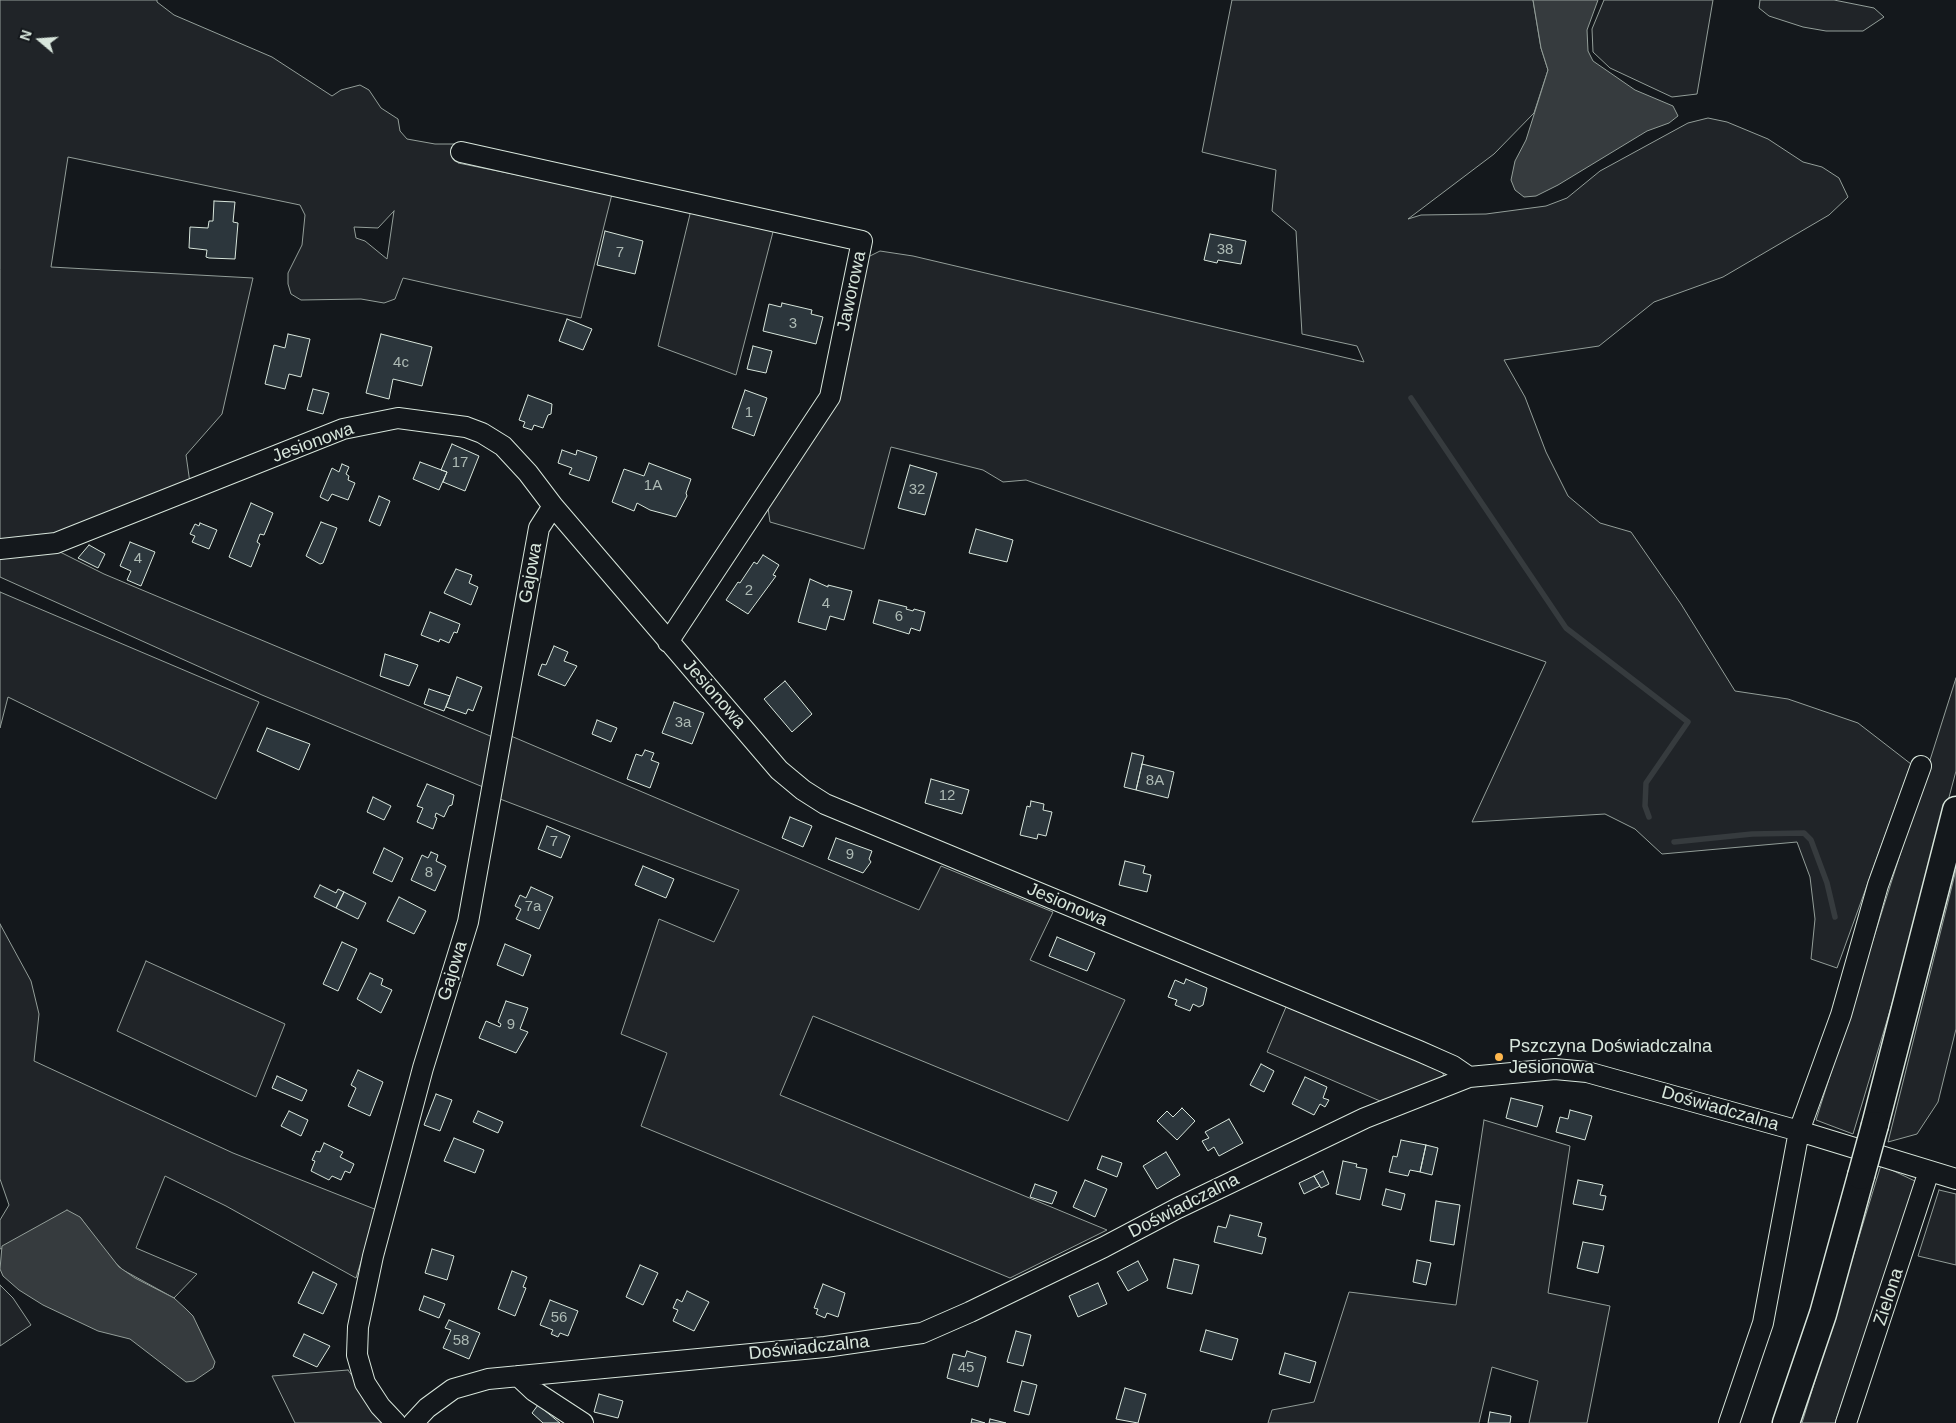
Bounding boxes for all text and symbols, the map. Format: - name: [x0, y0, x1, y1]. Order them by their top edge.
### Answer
- north arrow: [15, 15, 65, 65]
- text: N: [17, 28, 35, 43]
- house number: 38: [1217, 241, 1233, 259]
- house number: 7: [616, 244, 624, 262]
- street label: Jaworowa: [833, 249, 871, 333]
- house number: 3: [789, 315, 797, 333]
- house number: 4c: [393, 354, 409, 372]
- house number: 1: [745, 404, 753, 422]
- street label: Jesionowa: [269, 418, 357, 468]
- house number: 17: [452, 454, 468, 472]
- house number: 1A: [644, 477, 662, 495]
- house number: 32: [909, 481, 925, 499]
- street label: Gajowa: [515, 541, 547, 605]
- house number: 4: [134, 550, 142, 568]
- house number: 2: [745, 582, 753, 600]
- house number: 4: [822, 595, 830, 613]
- house number: 6: [895, 608, 903, 626]
- street label: Jesionowa: [678, 655, 750, 733]
- house number: 3a: [675, 714, 691, 732]
- house number: 8A: [1146, 772, 1164, 790]
- house number: 12: [939, 787, 955, 805]
- house number: 7: [550, 833, 558, 851]
- house number: 9: [846, 846, 854, 864]
- house number: 8: [425, 864, 433, 882]
- street label: Jesionowa: [1024, 878, 1110, 932]
- house number: 7a: [525, 898, 541, 916]
- street label: Gajowa: [434, 939, 472, 1003]
- house number: 9: [507, 1016, 515, 1034]
- place label: Pszczyna Doświadczalna Jesionowa: [1509, 1036, 1712, 1078]
- marker: Pszczyna Doświadczalna Jesionowa: [1493, 1051, 1505, 1063]
- street label: Doświadczalna: [1659, 1082, 1781, 1136]
- street label: Doświadczalna: [1125, 1169, 1243, 1243]
- street label: Zielona: [1870, 1266, 1908, 1328]
- house number: 56: [551, 1309, 567, 1327]
- street label: Doświadczalna: [748, 1331, 870, 1365]
- house number: 58: [453, 1332, 469, 1350]
- house number: 45: [958, 1359, 974, 1377]

